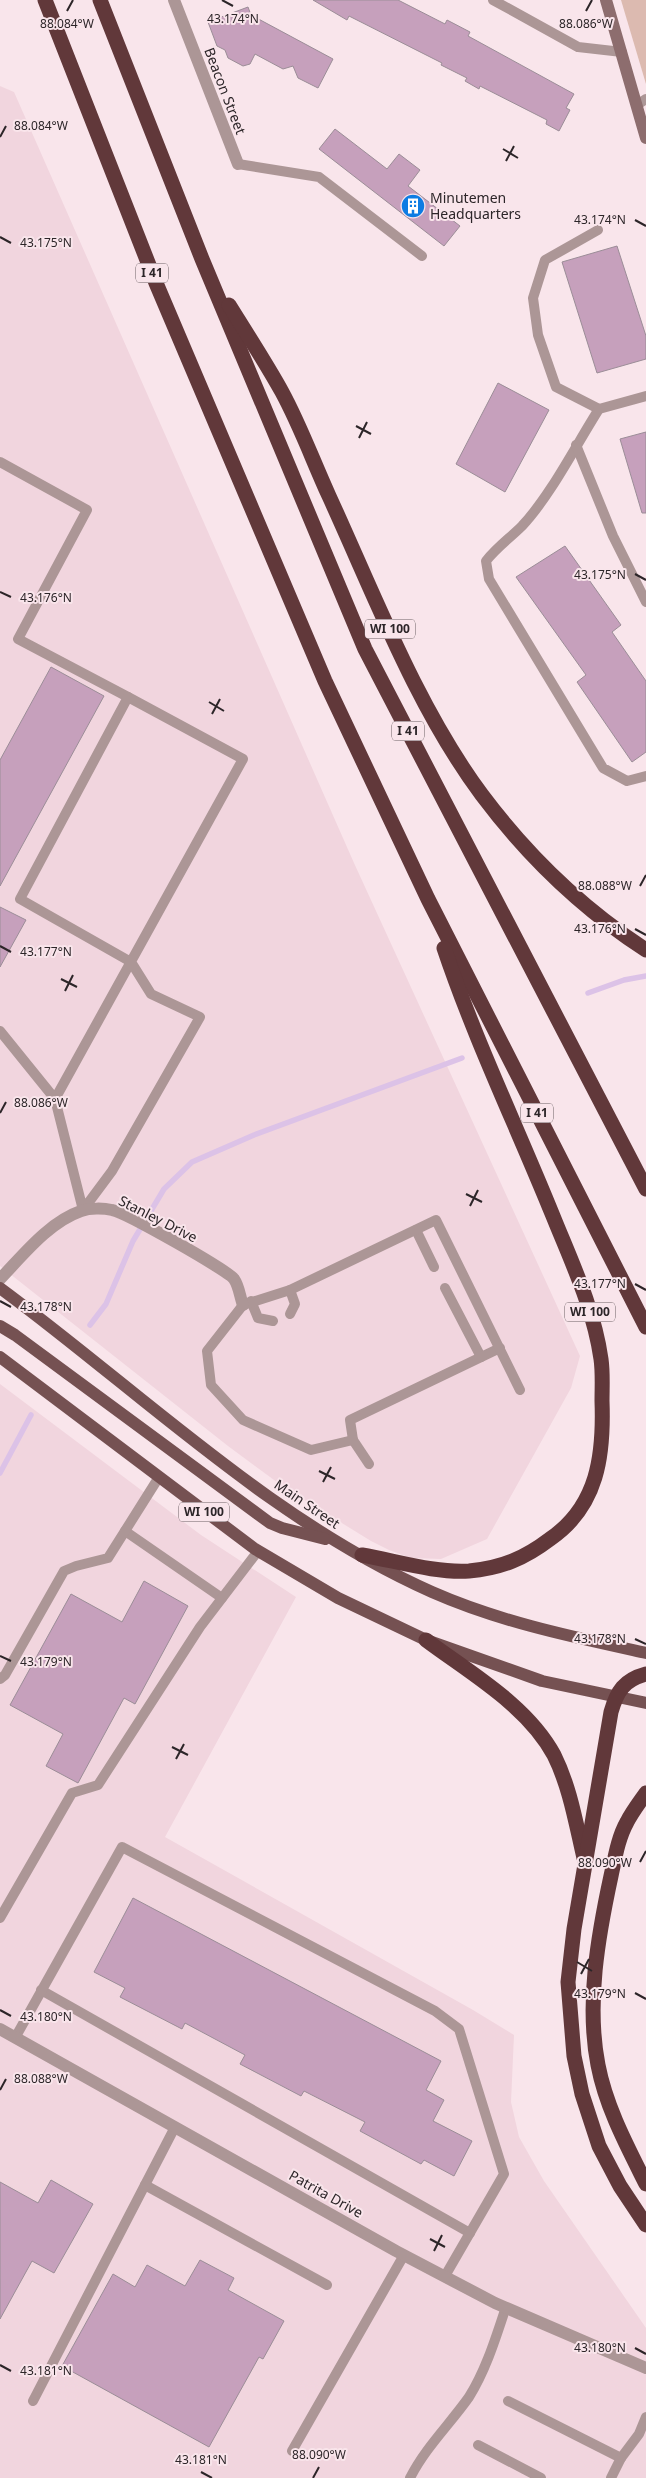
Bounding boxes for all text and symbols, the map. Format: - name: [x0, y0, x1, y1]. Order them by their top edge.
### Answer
- text: 43.174°N: [207, 10, 259, 27]
- text: 88.084°W: [40, 15, 94, 32]
- text: 88.086°W: [559, 15, 613, 32]
- street label: Beacon Street: [200, 45, 251, 137]
- text: 88.084°W: [14, 117, 68, 134]
- place label: Minutemen Headquarters: [430, 188, 521, 223]
- building icon: Minutemen Headquarters: [400, 193, 426, 219]
- text: 43.174°N: [574, 211, 626, 228]
- text: 43.175°N: [20, 234, 72, 251]
- road number: I 41: [136, 264, 168, 282]
- text: 43.175°N: [574, 566, 626, 583]
- text: 43.176°N: [20, 589, 72, 606]
- road number: WI 100: [365, 620, 415, 638]
- road number: I 41: [392, 721, 424, 740]
- text: 88.088°W: [578, 877, 632, 894]
- text: 43.176°N: [574, 920, 626, 937]
- text: 43.177°N: [20, 943, 72, 960]
- text: 88.086°W: [14, 1094, 68, 1111]
- road number: I 41: [521, 1104, 553, 1122]
- street label: Stanley Drive: [116, 1191, 201, 1247]
- text: 43.177°N: [574, 1275, 626, 1292]
- text: 43.178°N: [20, 1298, 72, 1315]
- road number: WI 100: [565, 1302, 615, 1321]
- street label: Main Street: [271, 1475, 344, 1533]
- road number: WI 100: [179, 1502, 229, 1521]
- text: 43.178°N: [574, 1630, 626, 1647]
- text: 43.179°N: [20, 1653, 72, 1670]
- text: 88.090°W: [578, 1854, 632, 1871]
- text: 43.179°N: [574, 1985, 626, 2002]
- text: 43.180°N: [20, 2008, 72, 2025]
- text: 88.088°W: [14, 2070, 68, 2087]
- street label: Patrita Drive: [286, 2165, 367, 2222]
- text: 43.180°N: [574, 2339, 626, 2356]
- text: 43.181°N: [20, 2362, 72, 2379]
- text: 88.090°W: [292, 2446, 346, 2463]
- text: 43.181°N: [175, 2451, 227, 2468]

